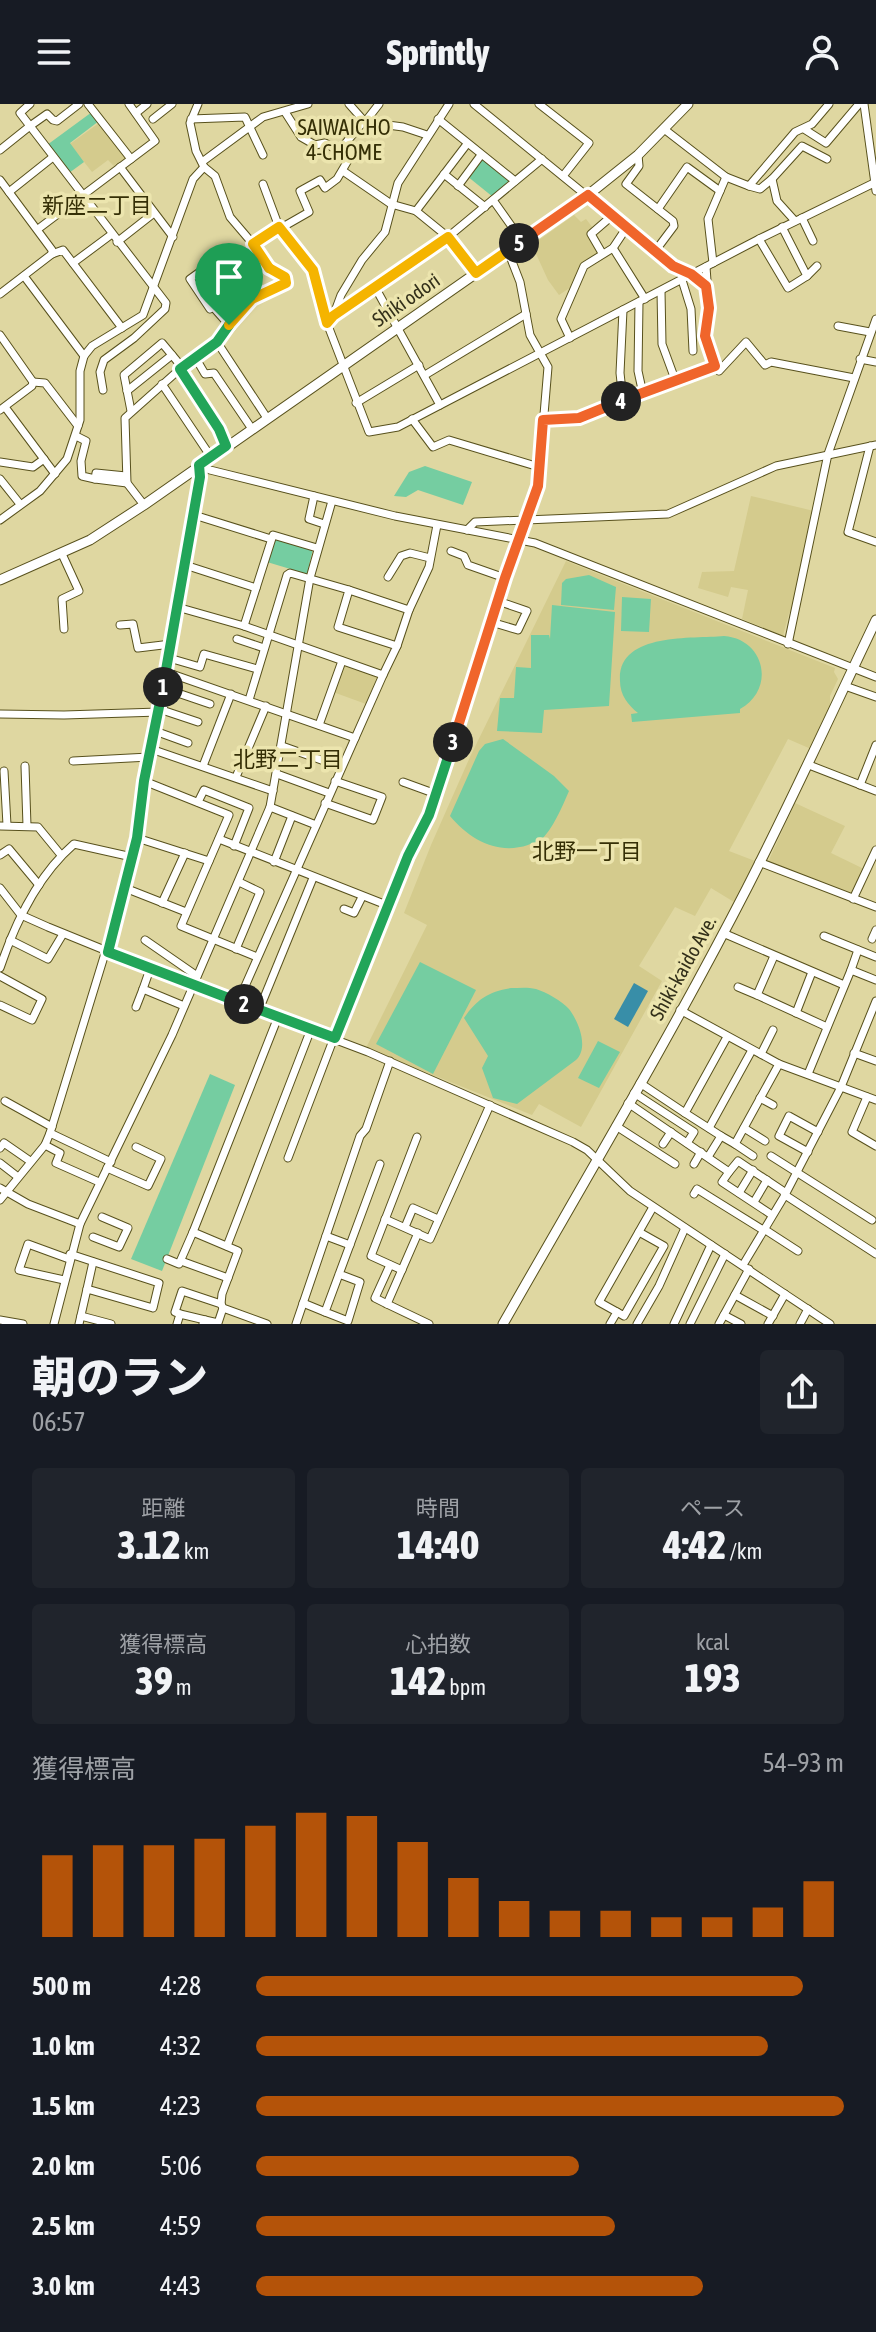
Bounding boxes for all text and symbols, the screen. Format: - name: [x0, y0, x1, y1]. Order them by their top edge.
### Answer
- icon: menu: [32, 30, 76, 74]
- icon: person: [800, 30, 844, 74]
- text: Sprintly: [387, 31, 489, 73]
- district label: SAIWAICHO 4-CHOME: [297, 114, 391, 165]
- district label: 新座二丁目: [42, 192, 152, 218]
- pin: 5: [499, 223, 539, 263]
- text: 5: [514, 230, 524, 256]
- pin: [195, 243, 263, 325]
- icon: arrive: [207, 255, 251, 299]
- street label: Shiki odori: [368, 268, 444, 331]
- pin: 4: [601, 381, 641, 421]
- text: 4: [616, 388, 626, 414]
- pin: 1: [143, 667, 183, 707]
- text: 1: [158, 674, 168, 700]
- pin: 3: [433, 722, 473, 762]
- text: 3: [448, 729, 458, 755]
- district label: 北野二丁目: [233, 746, 343, 772]
- district label: 北野一丁目: [532, 838, 642, 864]
- street label: Shiki-kaido Ave.: [645, 912, 721, 1024]
- pin: 2: [224, 984, 264, 1024]
- text: 2: [239, 991, 249, 1017]
- button: share: [760, 1350, 844, 1434]
- text: 朝のラン: [32, 1352, 208, 1402]
- text: 06:57: [32, 1407, 86, 1437]
- text: 距離: [141, 1495, 185, 1521]
- text: 時間: [416, 1495, 460, 1521]
- text: ペース: [680, 1495, 745, 1521]
- text: 3.12: [117, 1522, 181, 1567]
- text: 14:40: [397, 1522, 479, 1567]
- text: 4:42: [663, 1522, 726, 1567]
- text: km: [181, 1538, 209, 1564]
- text: /km: [726, 1538, 762, 1564]
- text: kcal: [696, 1629, 729, 1655]
- text: 獲得標高: [119, 1631, 207, 1657]
- text: 心拍数: [405, 1631, 471, 1657]
- text: 193: [684, 1655, 741, 1700]
- text: 39: [135, 1658, 173, 1703]
- text: 142: [390, 1658, 446, 1703]
- text: m: [173, 1674, 192, 1700]
- text: bpm: [446, 1674, 486, 1700]
- text: 54–93 m: [762, 1748, 844, 1778]
- text: 獲得標高: [32, 1754, 136, 1784]
- text: 500 m: [32, 1971, 91, 2001]
- text: 4:28: [160, 1971, 201, 2001]
- text: 1.0 km: [32, 2031, 95, 2061]
- text: 4:32: [160, 2031, 201, 2061]
- text: 1.5 km: [32, 2091, 95, 2121]
- text: 4:23: [160, 2091, 201, 2121]
- text: 2.0 km: [32, 2151, 95, 2181]
- text: 5:06: [160, 2151, 202, 2181]
- text: 2.5 km: [32, 2211, 95, 2241]
- text: 4:59: [160, 2211, 201, 2241]
- text: 3.0 km: [32, 2271, 95, 2301]
- text: 4:43: [160, 2271, 201, 2301]

